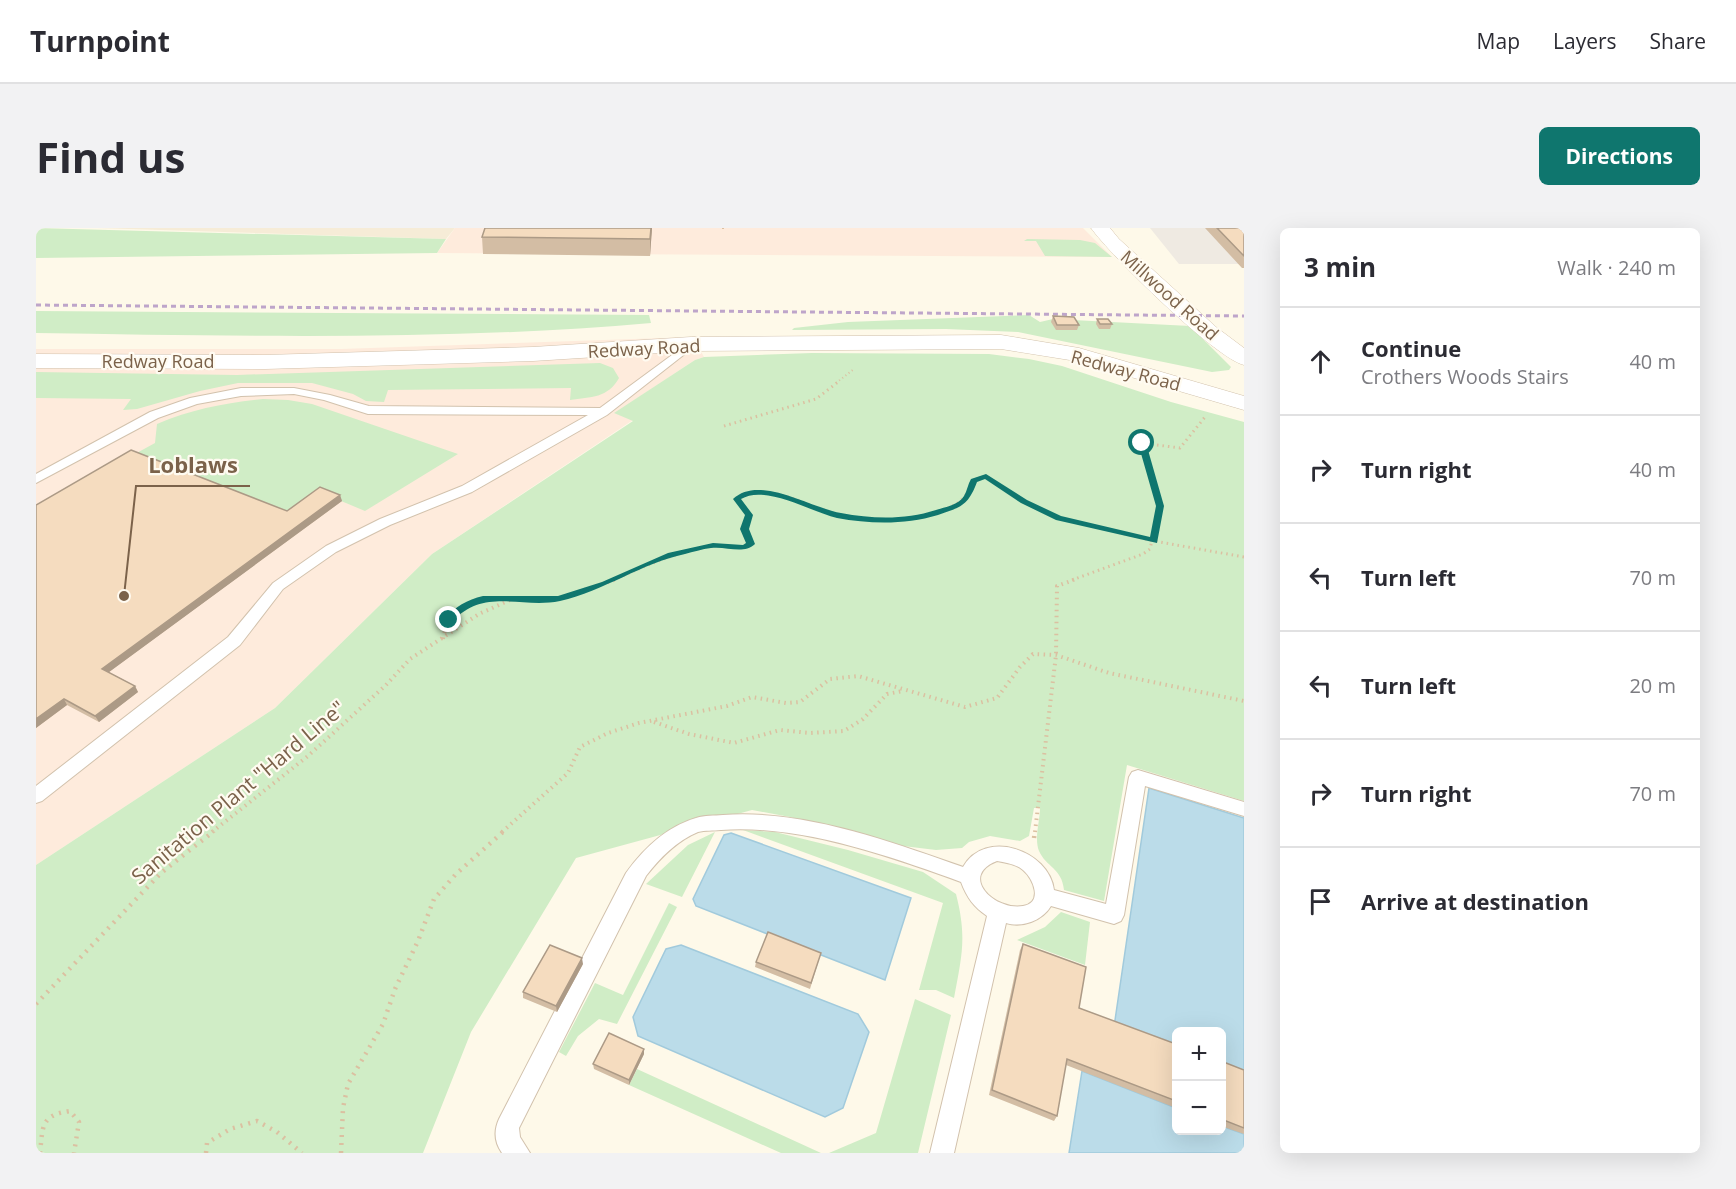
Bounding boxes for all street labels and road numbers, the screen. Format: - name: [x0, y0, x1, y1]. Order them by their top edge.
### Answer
- street label: Millwood Road: [1116, 245, 1224, 345]
- street label: Redway Road: [587, 333, 701, 363]
- street label: Redway Road: [1068, 344, 1184, 396]
- street label: Redway Road: [102, 349, 214, 373]
- street label: Sanitation Plant "Hard Line": [125, 694, 351, 890]

